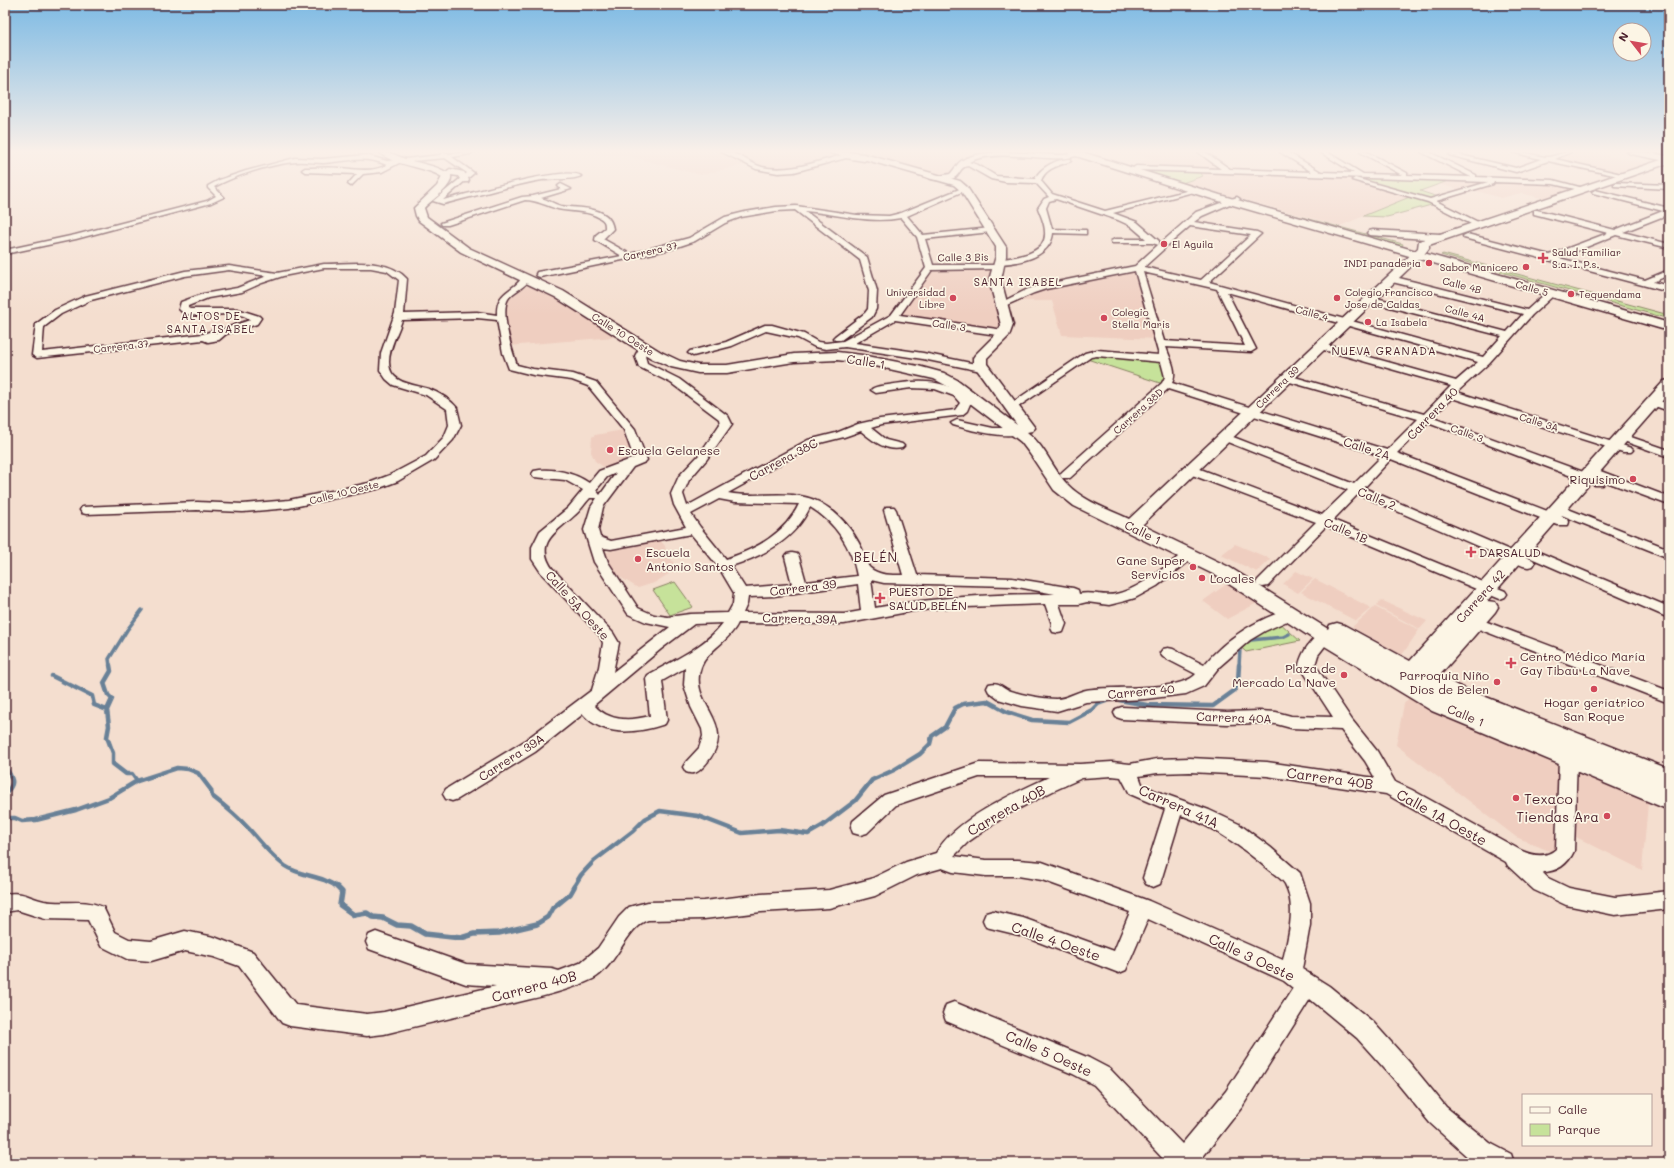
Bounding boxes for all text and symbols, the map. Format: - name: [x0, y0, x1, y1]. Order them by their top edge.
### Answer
- north arrow: [1612, 22, 1652, 62]
- text: N: [1614, 29, 1632, 44]
- place label: El Aguila: [1172, 237, 1213, 251]
- street label: Carrera 37: [621, 238, 679, 264]
- marker: El Aguila: [1159, 239, 1169, 249]
- place label: Salud Familiar S.a. I. P.s.: [1552, 245, 1621, 271]
- street label: Calle 3 Bis: [937, 250, 989, 264]
- marker: Salud Familiar S.a. I. P.s.: [1537, 252, 1549, 264]
- place label: INDI panaderia: [1344, 256, 1421, 270]
- marker: INDI panaderia: [1424, 258, 1434, 268]
- place label: Sabor Manicero: [1440, 260, 1518, 274]
- marker: Sabor Manicero: [1521, 262, 1531, 272]
- street label: Calle 4B: [1441, 273, 1483, 297]
- district label: SANTA ISABEL: [974, 274, 1062, 289]
- street label: Calle 5: [1514, 277, 1550, 299]
- place label: Universidad Libre: [886, 285, 945, 311]
- place label: Colegio Francisco Jose de Caldas: [1345, 285, 1433, 311]
- place label: Tequendama: [1579, 287, 1641, 301]
- marker: Tequendama: [1566, 289, 1576, 299]
- marker: Universidad Libre: [948, 293, 958, 303]
- marker: Colegio Francisco Jose de Caldas: [1332, 293, 1342, 303]
- street label: Calle 4A: [1444, 301, 1486, 325]
- street label: Calle 4: [1294, 302, 1330, 324]
- place label: Colegio Stella Maris: [1112, 305, 1170, 331]
- district label: ALTOS DE SANTA ISABEL: [167, 308, 255, 336]
- street label: Calle 10 Oeste: [589, 309, 657, 359]
- marker: Colegio Stella Maris: [1099, 313, 1109, 323]
- place label: La Isabela: [1376, 315, 1427, 329]
- street label: Calle 3: [931, 316, 967, 334]
- marker: La Isabela: [1363, 317, 1373, 327]
- street label: Carrera 37: [93, 336, 150, 356]
- district label: NUEVA GRANADA: [1331, 343, 1437, 358]
- street label: Calle 1: [846, 350, 886, 372]
- street label: Carrera 39: [1252, 363, 1302, 411]
- street label: Carrera 40: [1403, 383, 1462, 443]
- street label: Carrera 38D: [1110, 385, 1166, 437]
- street label: Calle 3A: [1518, 409, 1561, 435]
- street label: Calle 3: [1449, 421, 1485, 445]
- street label: Calle 2A: [1342, 433, 1392, 463]
- street label: Carrera 38C: [746, 434, 821, 484]
- place label: Escuela Gelanese: [618, 442, 720, 458]
- marker: Escuela Gelanese: [605, 445, 615, 455]
- place label: Riquisimo: [1570, 471, 1625, 487]
- marker: Riquisimo: [1628, 474, 1638, 484]
- street label: Calle 10 Oeste: [308, 477, 380, 507]
- street label: Calle 2: [1355, 483, 1399, 513]
- street label: Calle 1B: [1322, 514, 1370, 546]
- street label: Calle 1: [1122, 516, 1164, 548]
- place label: Escuela Antonio Santos: [646, 544, 734, 574]
- place label: DARSALUD: [1479, 544, 1541, 560]
- marker: DARSALUD: [1466, 547, 1476, 557]
- district label: BELÉN: [854, 548, 898, 565]
- place label: Gane Super Servicios: [1117, 552, 1185, 582]
- marker: Escuela Antonio Santos: [633, 554, 643, 564]
- marker: Gane Super Servicios: [1188, 562, 1198, 572]
- street label: Carrera 42: [1452, 566, 1508, 626]
- street label: Calle 5A Oeste: [543, 567, 613, 643]
- place label: Locales: [1210, 570, 1254, 586]
- marker: Locales: [1197, 573, 1207, 583]
- street label: Carrera 39: [769, 575, 837, 599]
- place label: PUESTO DE SALUD BELÉN: [889, 583, 967, 613]
- marker: PUESTO DE SALUD BELÉN: [874, 592, 886, 604]
- street label: Carrera 39A: [762, 609, 838, 627]
- place label: Centro Médico María Gay Tibau La Nave: [1520, 648, 1646, 678]
- marker: Centro Médico María Gay Tibau La Nave: [1505, 657, 1517, 669]
- place label: Plaza de Mercado La Nave: [1232, 660, 1336, 690]
- place label: Parroquia Niño Dios de Belen: [1399, 667, 1489, 697]
- marker: Plaza de Mercado La Nave: [1339, 670, 1349, 680]
- marker: Parroquia Niño Dios de Belen: [1492, 677, 1502, 687]
- street label: Carrera 40: [1107, 680, 1176, 702]
- marker: Hogar geriatrico San Roque: [1589, 684, 1599, 694]
- place label: Hogar geriatrico San Roque: [1544, 694, 1644, 724]
- street label: Calle 1: [1445, 700, 1487, 730]
- street label: Carrera 40A: [1196, 708, 1272, 726]
- street label: Carrera 39A: [475, 730, 547, 784]
- street label: Carrera 40B: [1285, 763, 1375, 793]
- street label: Carrera 40B: [963, 780, 1049, 840]
- street label: Carrera 41A: [1136, 780, 1222, 832]
- street label: Calle 1A Oeste: [1393, 784, 1491, 850]
- place label: Texaco: [1524, 789, 1573, 808]
- marker: Texaco: [1511, 793, 1521, 803]
- place label: Tiendas Ara: [1516, 807, 1599, 826]
- marker: Tiendas Ara: [1602, 811, 1612, 821]
- street label: Calle 4 Oeste: [1009, 917, 1103, 965]
- street label: Calle 3 Oeste: [1206, 929, 1298, 985]
- street label: Carrera 40B: [489, 966, 579, 1006]
- street label: Calle 5 Oeste: [1003, 1025, 1095, 1081]
- legend: [1522, 1094, 1652, 1146]
- text: Calle: [1558, 1101, 1588, 1117]
- text: Parque: [1558, 1121, 1601, 1137]

